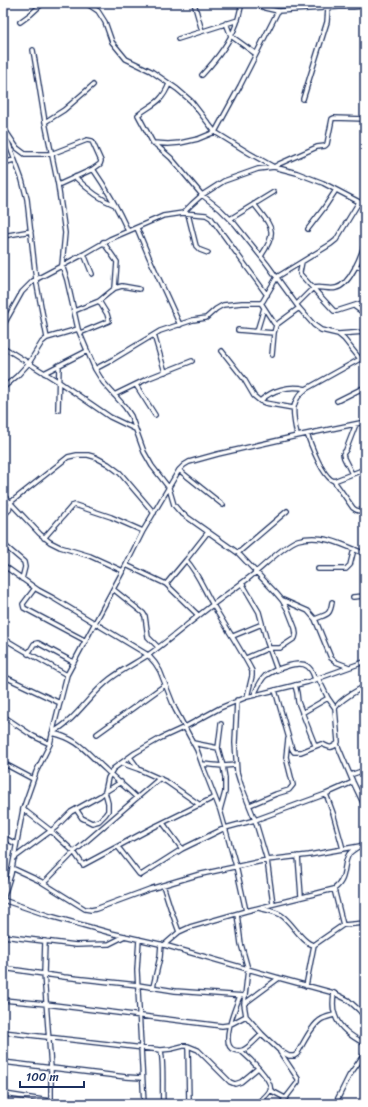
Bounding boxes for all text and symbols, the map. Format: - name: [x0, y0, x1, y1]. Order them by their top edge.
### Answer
- scale bar: [20, 1063, 84, 1089]
- text: 100 m: [26, 1066, 59, 1088]

